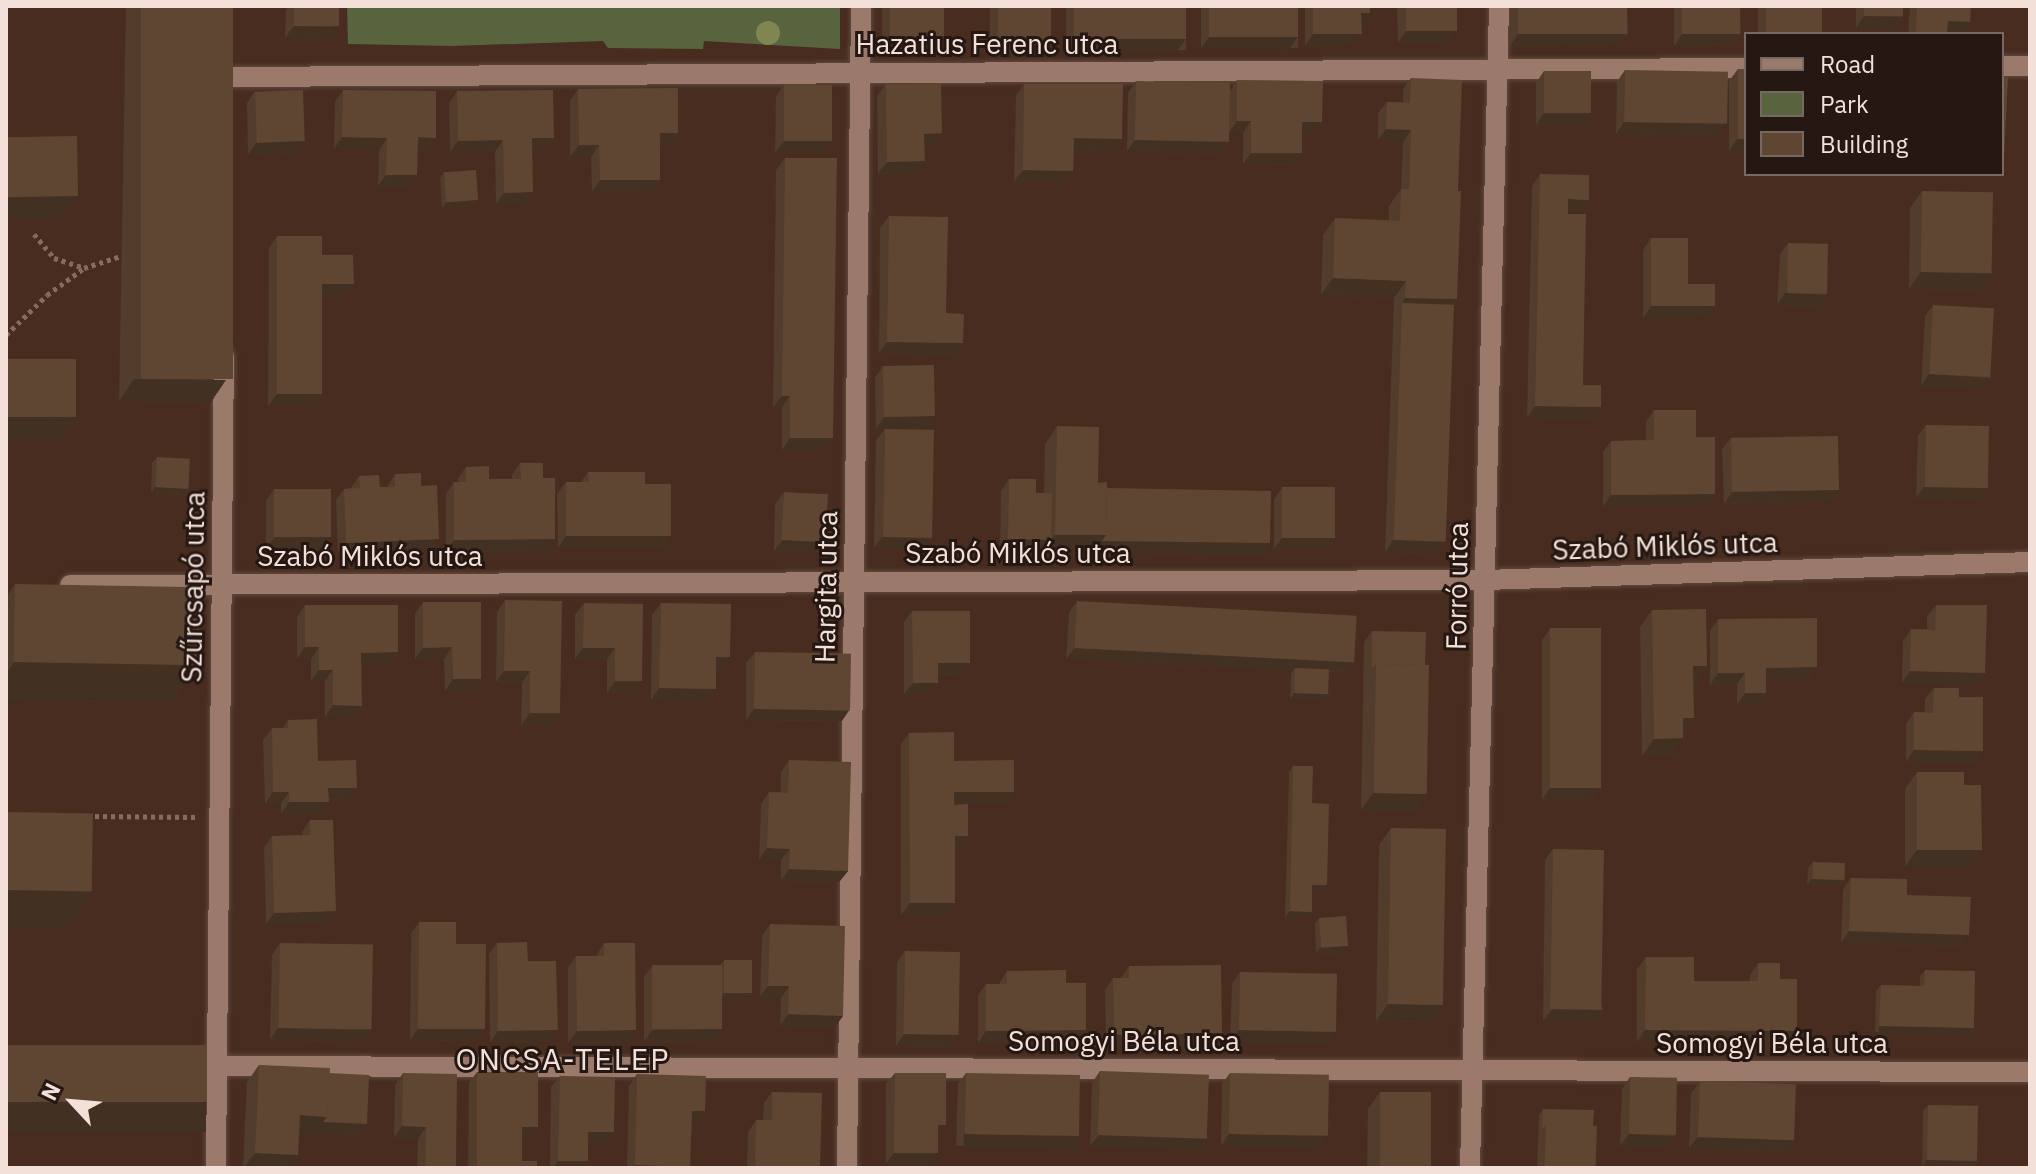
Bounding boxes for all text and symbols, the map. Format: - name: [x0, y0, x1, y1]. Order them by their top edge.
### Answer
- street label: Hazatius Ferenc utca: [856, 27, 1118, 61]
- legend: [1744, 32, 2004, 176]
- text: Road: [1820, 48, 1875, 80]
- text: Park: [1820, 88, 1869, 120]
- text: Building: [1820, 128, 1908, 160]
- street label: Szűrcsapó utca: [175, 491, 211, 683]
- street label: Hargita utca: [808, 511, 844, 663]
- street label: Forró utca: [1439, 522, 1475, 650]
- street label: Szabó Miklós utca: [1552, 525, 1778, 567]
- street label: Szabó Miklós utca: [905, 536, 1131, 570]
- street label: Szabó Miklós utca: [257, 539, 483, 573]
- street label: Somogyi Béla utca: [1008, 1024, 1240, 1058]
- street label: Somogyi Béla utca: [1656, 1026, 1888, 1060]
- district label: ONCSA-TELEP: [456, 1041, 670, 1077]
- north arrow: [32, 1062, 112, 1142]
- text: N: [33, 1078, 67, 1105]

